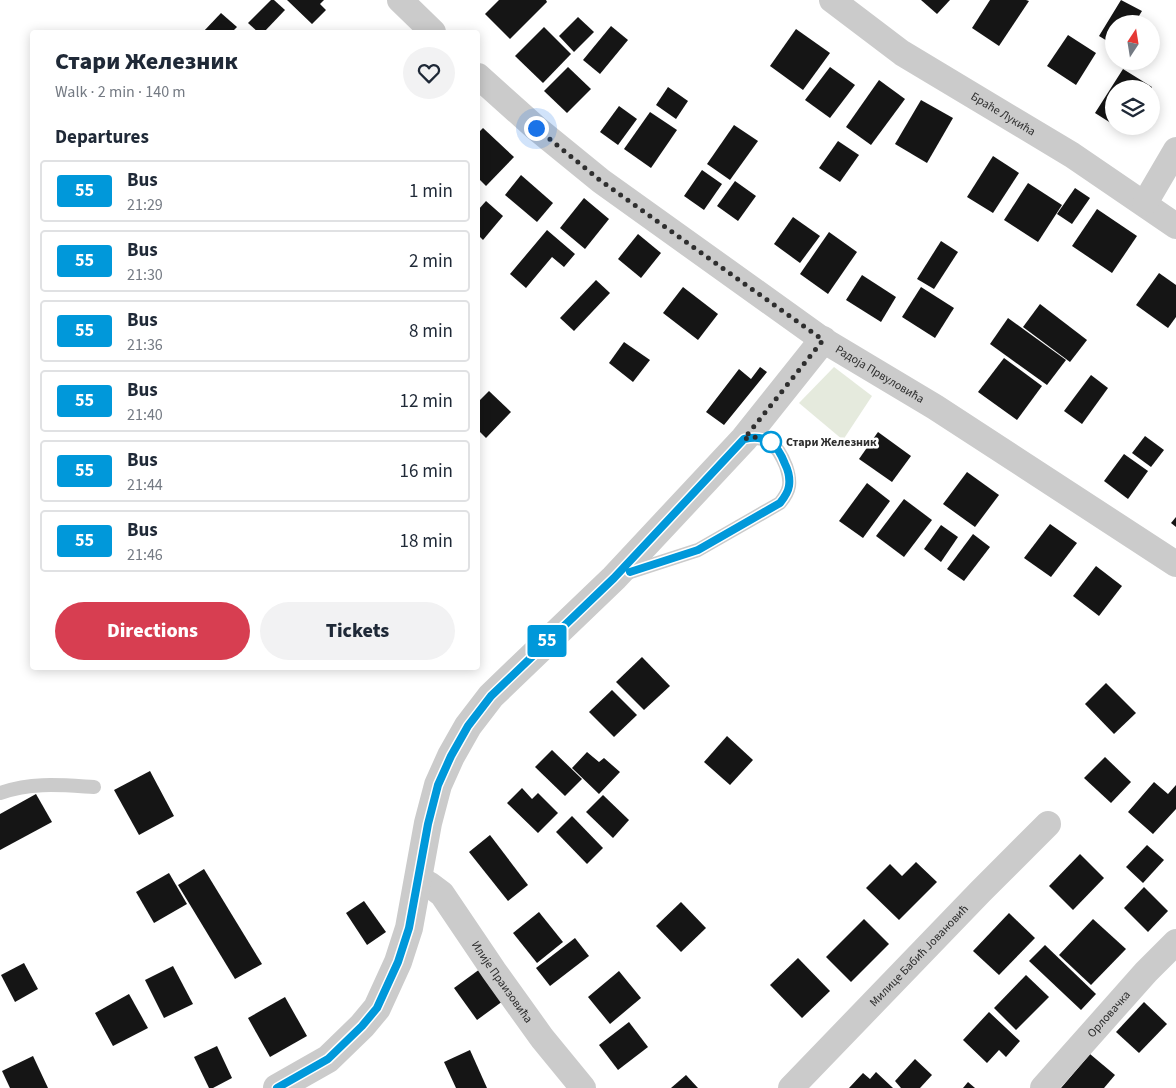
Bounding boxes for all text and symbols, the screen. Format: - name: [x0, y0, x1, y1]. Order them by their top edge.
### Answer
- north arrow: [1105, 15, 1160, 70]
- map controls: [1105, 15, 1160, 135]
- text: Стари Железник: [55, 44, 238, 79]
- button: heart: [403, 47, 455, 99]
- button: layers: [1105, 80, 1160, 135]
- text: Walk · 2 min · 140 m: [55, 81, 186, 103]
- street label: Браће Лукића: [968, 88, 1039, 140]
- your location: [524, 116, 549, 141]
- text: Departures: [55, 124, 149, 151]
- text: Bus: [127, 167, 158, 194]
- text: 55: [75, 178, 94, 203]
- text: 1 min: [409, 178, 453, 205]
- text: 21:29: [127, 194, 163, 216]
- text: Bus: [127, 237, 158, 264]
- text: 55: [75, 248, 94, 273]
- text: 2 min: [409, 248, 453, 275]
- text: 21:30: [127, 264, 163, 286]
- text: Bus: [127, 307, 158, 334]
- text: 55: [75, 318, 94, 343]
- text: 8 min: [409, 318, 453, 345]
- text: 21:36: [127, 334, 163, 356]
- street label: Радоја Првуловића: [832, 341, 927, 407]
- text: Bus: [127, 377, 158, 404]
- text: 55: [75, 388, 94, 413]
- text: 12 min: [399, 388, 453, 415]
- text: 21:40: [127, 404, 163, 426]
- marker: Стари Железник: [760, 431, 782, 453]
- place label: Стари Железник: [786, 434, 877, 451]
- text: Bus: [127, 447, 158, 474]
- text: 55: [75, 458, 94, 483]
- text: 16 min: [399, 458, 453, 485]
- text: 21:44: [127, 474, 163, 496]
- text: Bus: [127, 517, 158, 544]
- text: 55: [75, 528, 94, 553]
- text: 18 min: [399, 528, 453, 555]
- text: 21:46: [127, 544, 163, 566]
- button: Directions: [55, 602, 250, 660]
- button: Tickets: [260, 602, 455, 660]
- line badge: 55: [524, 625, 570, 657]
- text: 55: [537, 628, 557, 653]
- street label: Милице Бабић Јовановић: [865, 901, 972, 1010]
- street label: Илије Праизовића: [467, 937, 537, 1026]
- street label: Орловачка: [1083, 987, 1134, 1041]

